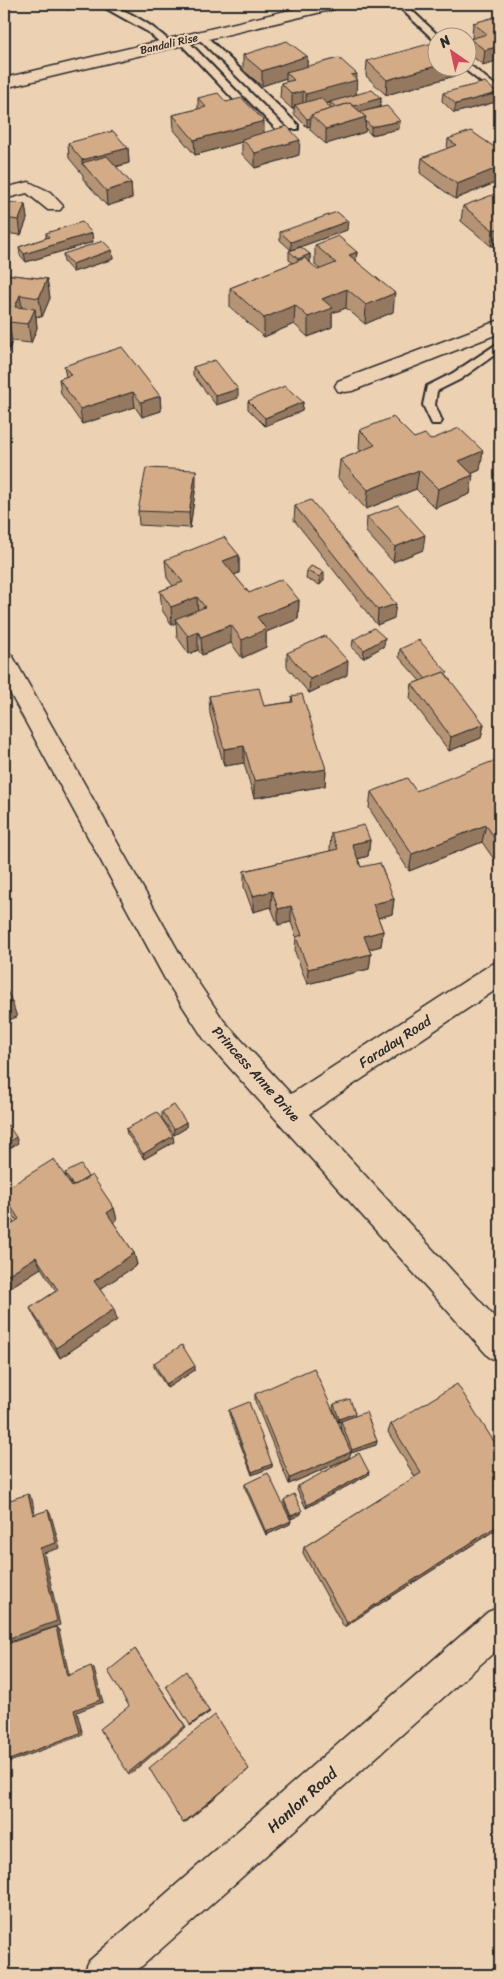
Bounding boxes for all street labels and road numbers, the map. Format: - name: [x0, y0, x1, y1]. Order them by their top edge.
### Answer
- street label: Bandali Rise: [138, 28, 200, 60]
- street label: Faraday Road: [354, 1008, 438, 1075]
- street label: Princess Anne Drive: [206, 1020, 307, 1128]
- street label: Hanlon Road: [260, 1759, 345, 1840]

